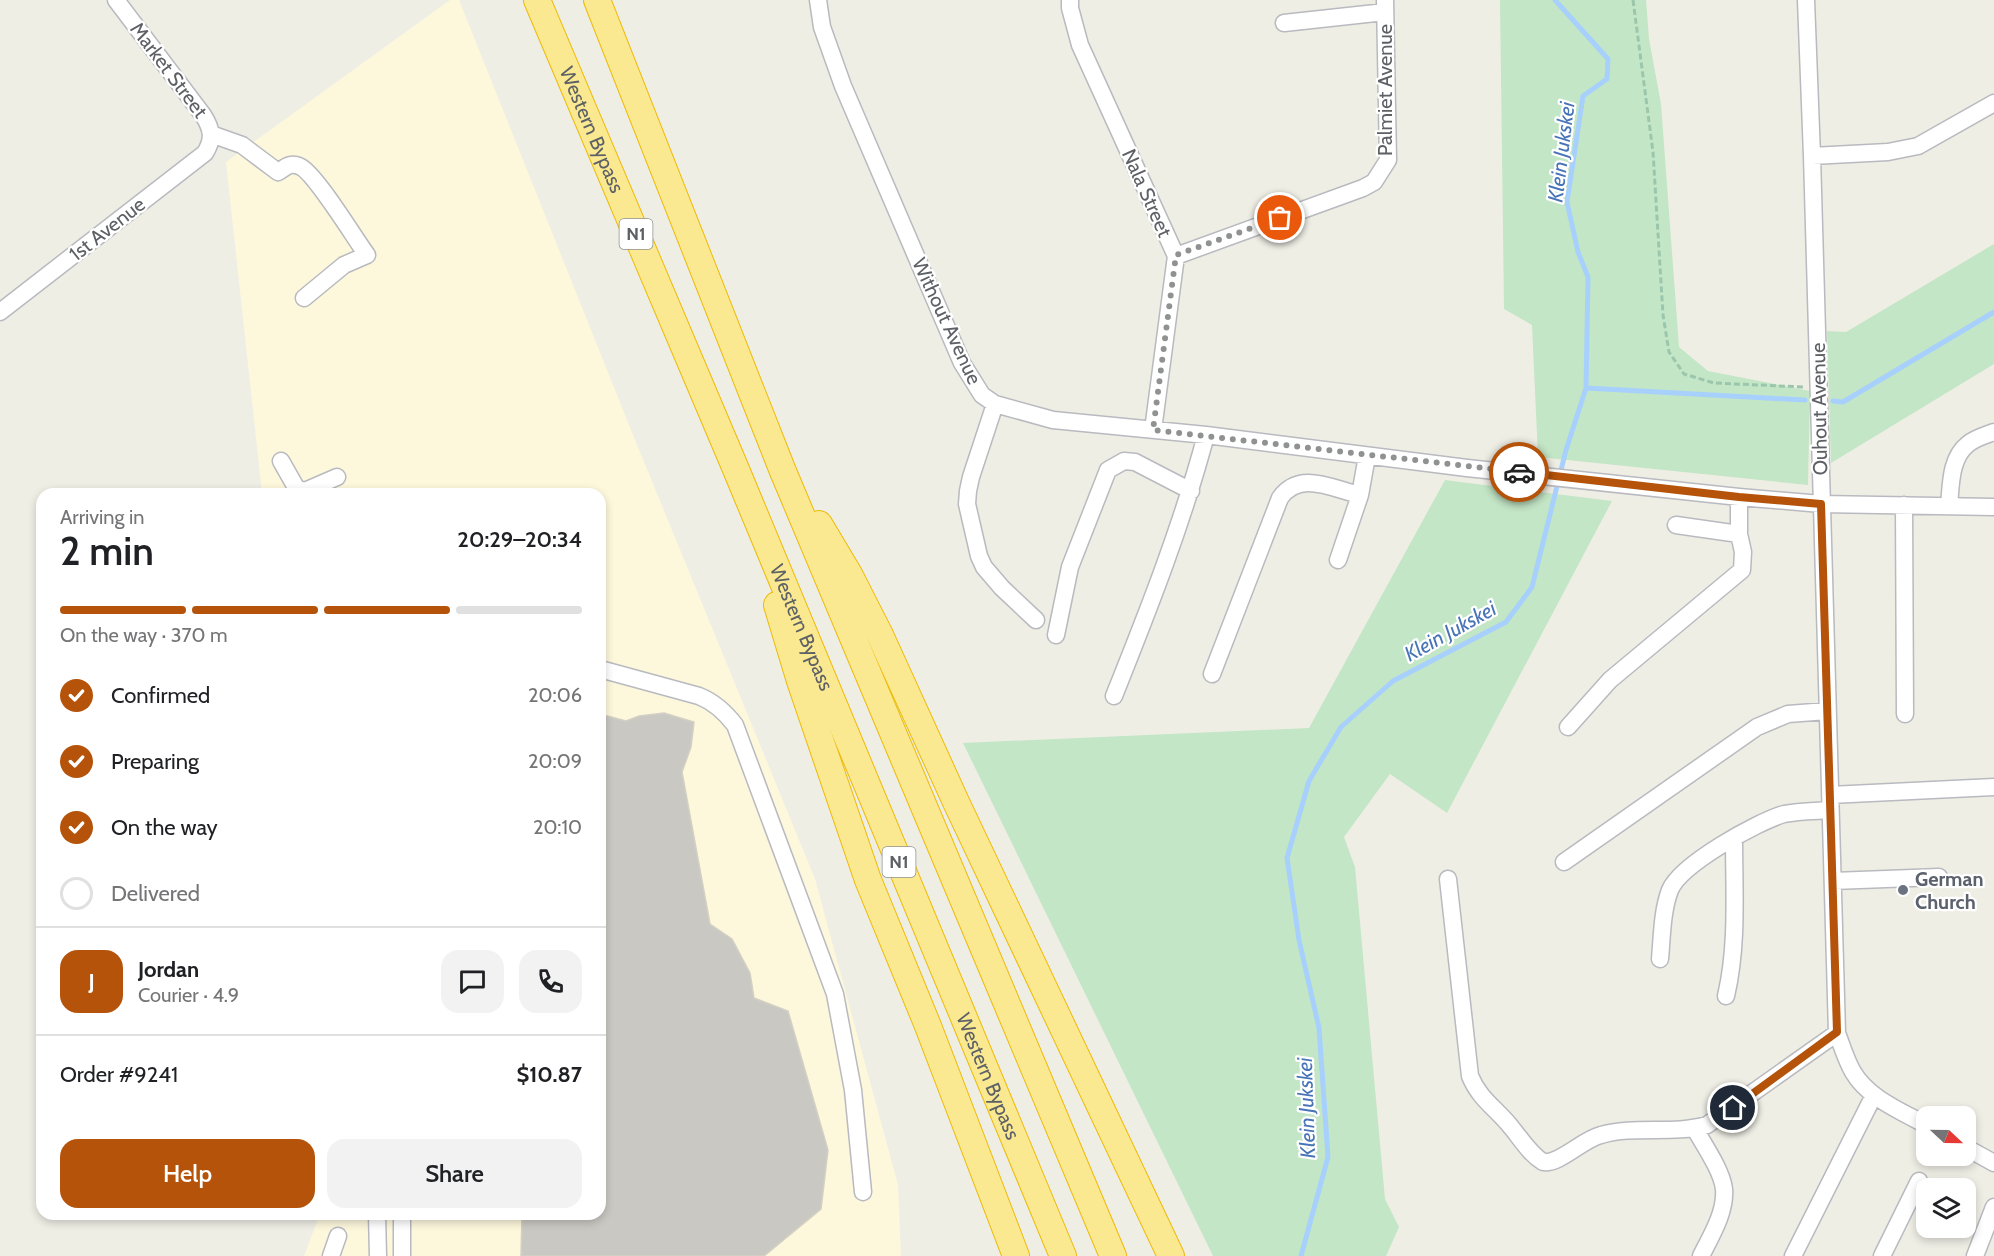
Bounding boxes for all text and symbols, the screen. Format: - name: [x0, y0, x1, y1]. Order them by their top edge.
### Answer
- street label: Market Street: [125, 17, 213, 123]
- street label: Palmiet Avenue: [1373, 24, 1397, 156]
- street label: Western Bypass: [555, 63, 629, 196]
- water label: Klein Jukskei: [1542, 100, 1580, 204]
- street label: Nala Street: [1117, 145, 1177, 241]
- street label: 1st Avenue: [64, 192, 150, 266]
- pin: [1254, 192, 1305, 243]
- icon: bag: [1263, 201, 1296, 234]
- road number: N1: [620, 219, 652, 249]
- street label: Without Avenue: [907, 254, 987, 388]
- street label: Ouhout Avenue: [1806, 342, 1832, 476]
- courier: [1489, 442, 1549, 502]
- icon: car: [1503, 456, 1536, 489]
- text: Arriving in: [60, 505, 144, 529]
- text: 20:29–20:34: [457, 526, 582, 553]
- text: 2 min: [60, 527, 154, 575]
- street label: Western Bypass: [765, 561, 839, 694]
- water label: Klein Jukskei: [1400, 595, 1501, 666]
- text: On the way · 370 m: [60, 623, 227, 647]
- icon: check: [60, 679, 93, 712]
- text: Confirmed: [111, 682, 210, 709]
- text: 20:06: [528, 683, 582, 707]
- icon: check: [60, 745, 93, 778]
- text: Preparing: [111, 748, 199, 775]
- text: 20:09: [528, 749, 582, 773]
- icon: check: [60, 811, 93, 844]
- text: On the way: [111, 814, 218, 841]
- text: 20:10: [533, 815, 582, 839]
- road number: N1: [882, 847, 916, 877]
- place label: German Church: [1915, 867, 1983, 914]
- text: Delivered: [111, 880, 200, 907]
- marker: German Church: [1896, 883, 1910, 897]
- button: chat: [441, 950, 504, 1013]
- button: phone: [519, 950, 582, 1013]
- text: Jordan: [138, 956, 199, 983]
- text: J: [88, 968, 95, 995]
- text: Courier · 4.9: [138, 983, 239, 1007]
- street label: Western Bypass: [951, 1009, 1025, 1143]
- water label: Klein Jukskei: [1292, 1057, 1320, 1159]
- text: Order #9241: [60, 1061, 178, 1088]
- text: $10.87: [516, 1061, 582, 1088]
- pin: [1707, 1082, 1758, 1133]
- icon: home: [1716, 1091, 1749, 1124]
- north arrow: [1916, 1106, 1976, 1166]
- map controls: [1916, 1106, 1976, 1238]
- button: Help: [60, 1139, 315, 1208]
- button: Share: [327, 1139, 582, 1208]
- button: layers: [1916, 1178, 1976, 1238]

